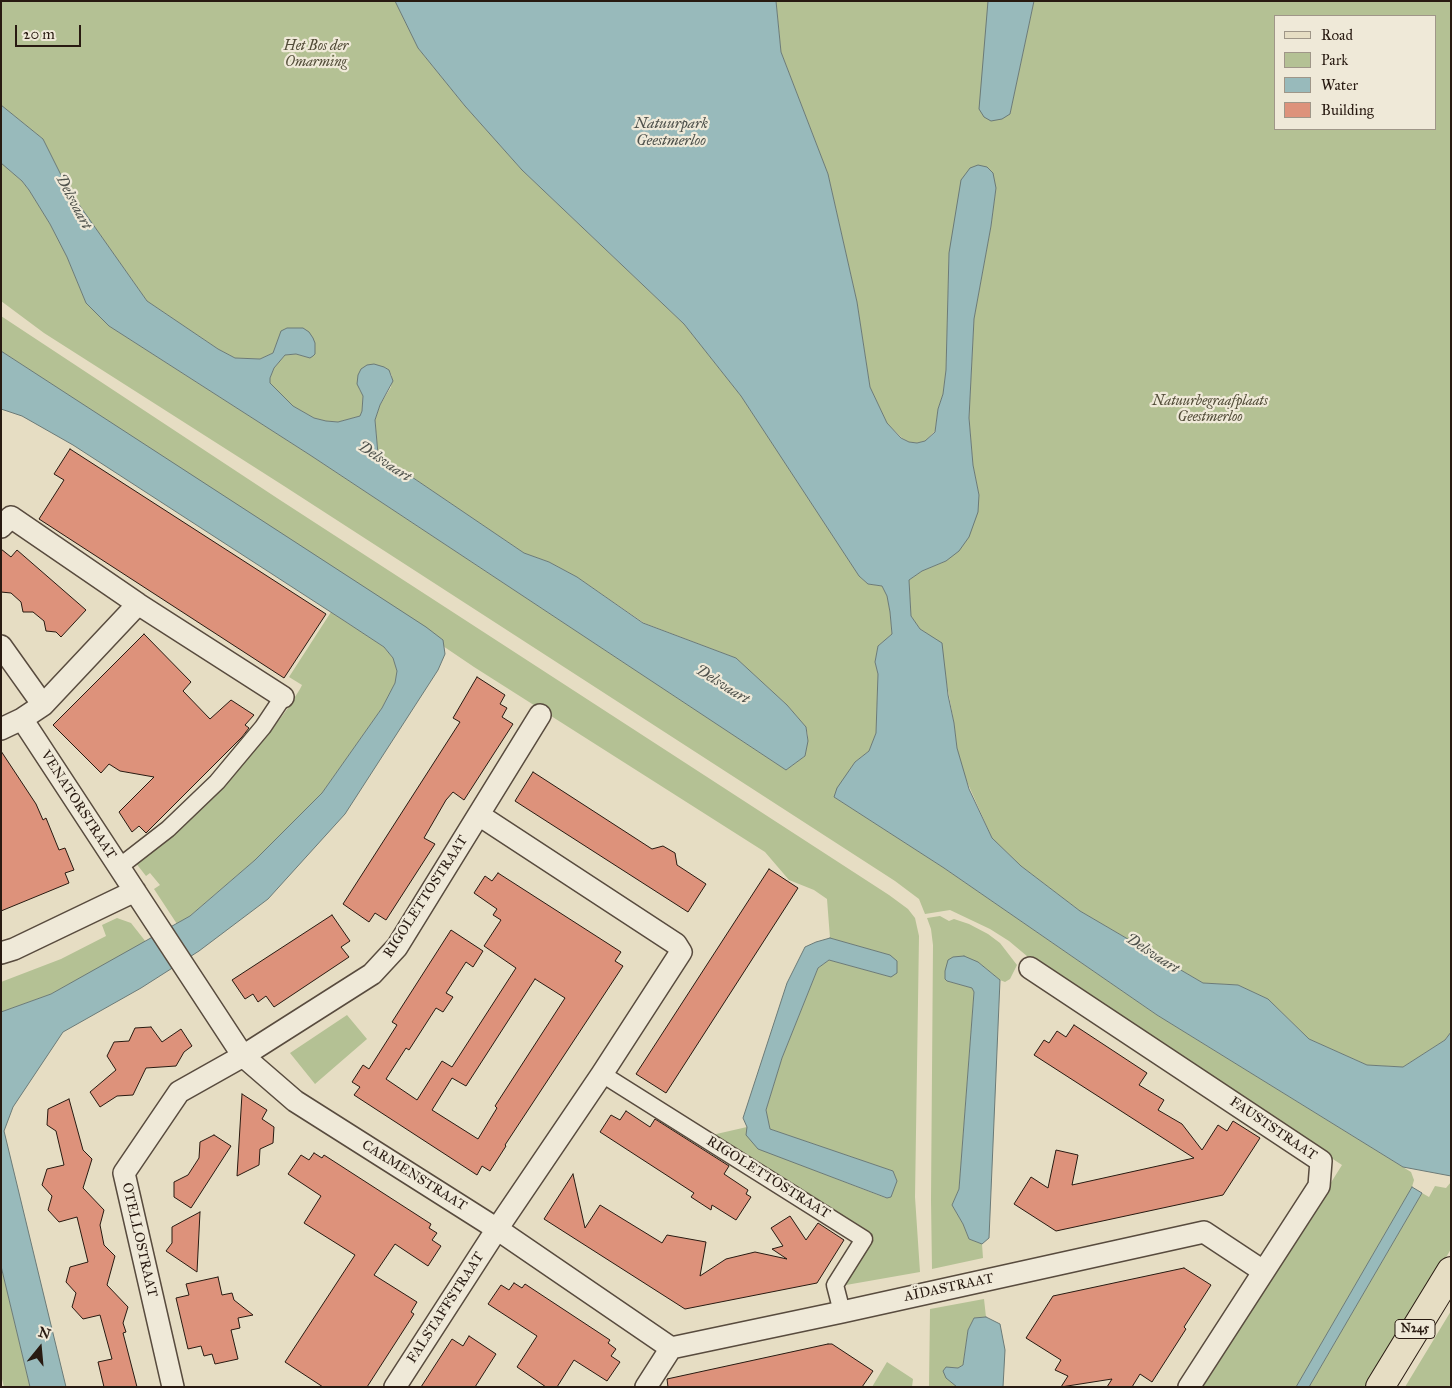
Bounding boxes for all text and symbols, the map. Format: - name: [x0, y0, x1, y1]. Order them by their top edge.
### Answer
- scale bar: [18, 15, 84, 47]
- legend: [1274, 15, 1437, 130]
- text: 20 m: [23, 25, 55, 43]
- text: Road: [1321, 26, 1353, 44]
- park label: Het Bos der Omarming: [284, 39, 348, 72]
- text: Park: [1321, 51, 1348, 69]
- text: Water: [1321, 76, 1358, 94]
- text: Building: [1321, 101, 1374, 119]
- water label: Natuurpark Geestmerloo: [634, 115, 708, 150]
- water label: Delsvaart: [51, 171, 95, 233]
- park label: Natuurbegraafplaats Geestmerloo: [1152, 394, 1268, 427]
- water label: Delsvaart: [354, 438, 414, 486]
- water label: Delsvaart: [692, 662, 752, 708]
- street label: VENATORSTRAAT: [37, 748, 119, 862]
- street label: RIGOLETTOSTRAAT: [380, 833, 472, 961]
- water label: Delsvaart: [1122, 930, 1182, 978]
- street label: FAUSTSTRAAT: [1226, 1094, 1320, 1164]
- street label: RIGOLETTOSTRAAT: [703, 1133, 833, 1223]
- street label: CARMENSTRAAT: [358, 1137, 470, 1215]
- street label: OTELLOSTRAAT: [118, 1181, 160, 1299]
- street label: FALSTAFFSTRAAT: [404, 1249, 488, 1367]
- street label: AÏDASTRAAT: [903, 1270, 995, 1306]
- road number: N245: [1395, 1320, 1435, 1338]
- north arrow: [15, 1323, 65, 1373]
- text: N: [36, 1323, 53, 1343]

